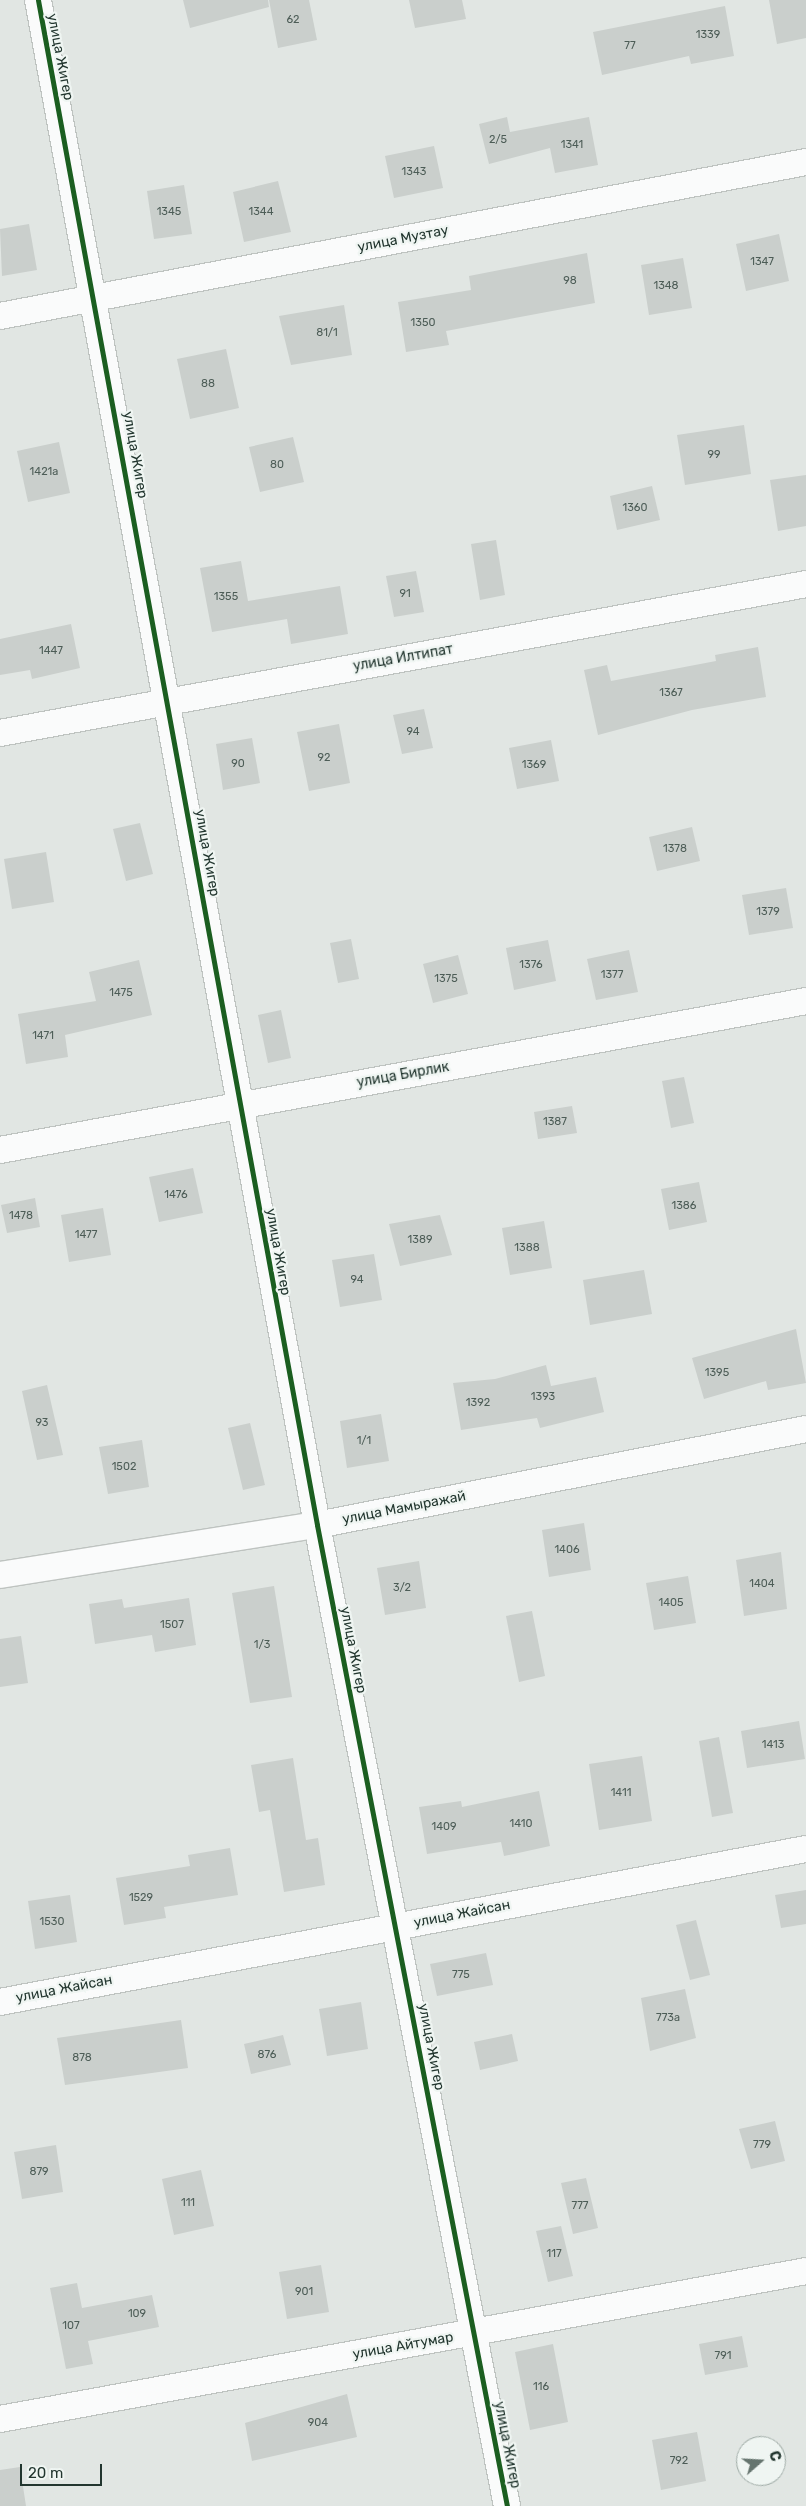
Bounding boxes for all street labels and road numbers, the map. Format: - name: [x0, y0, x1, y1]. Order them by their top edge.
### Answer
- street label: улица Жигер: [43, 12, 77, 102]
- street label: улица Музтау: [356, 222, 450, 256]
- street label: улица Жигер: [119, 410, 151, 500]
- street label: улица Илтипат: [352, 641, 454, 675]
- street label: улица Жигер: [191, 808, 223, 898]
- street label: улица Бирлик: [355, 1059, 451, 1091]
- street label: улица Жигер: [262, 1207, 294, 1297]
- street label: улица Мамыражай: [341, 1488, 467, 1528]
- street label: улица Жигер: [336, 1605, 370, 1695]
- street label: улица Жайсан: [412, 1896, 512, 1932]
- street label: улица Жайсан: [14, 1971, 114, 2007]
- street label: улица Жигер: [414, 2002, 448, 2092]
- street label: улица Айтумар: [351, 2329, 455, 2363]
- street label: улица Жигер: [490, 2400, 524, 2490]

